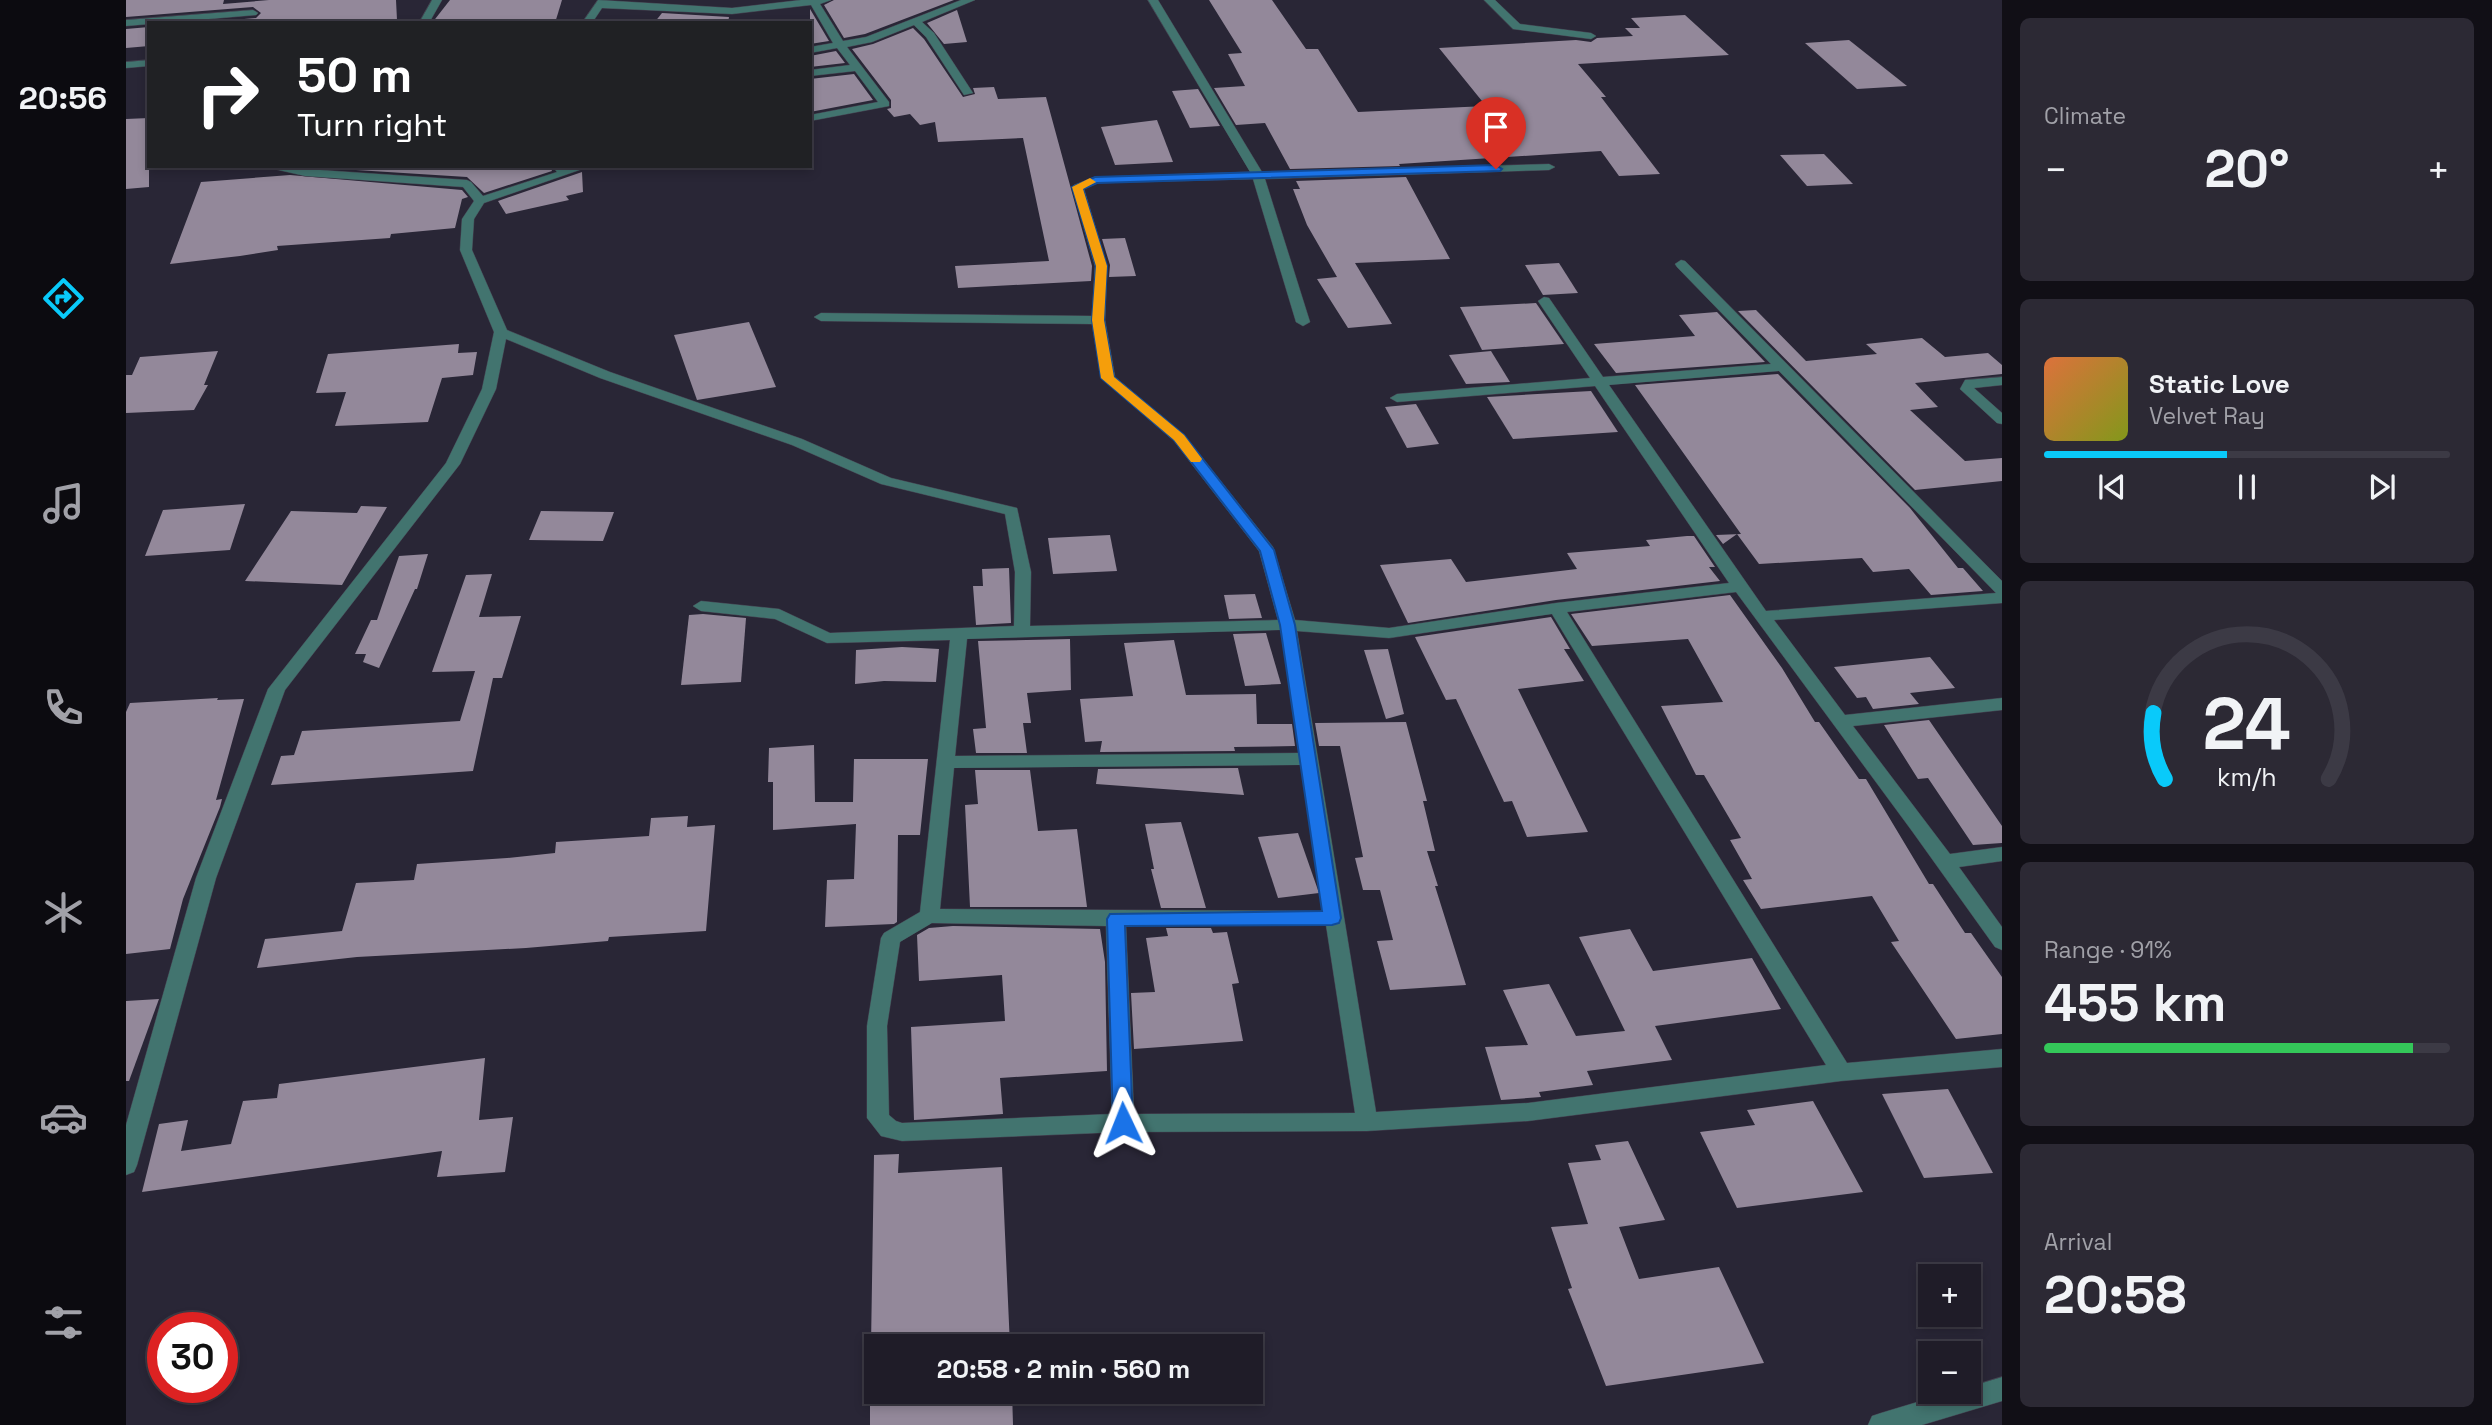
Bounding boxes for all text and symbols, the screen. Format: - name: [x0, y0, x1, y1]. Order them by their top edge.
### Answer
- text: 50 m: [297, 44, 412, 106]
- icon: right: [182, 49, 273, 140]
- text: 20:56: [19, 78, 107, 118]
- pin: [1466, 97, 1526, 169]
- text: Climate: [2044, 101, 2126, 131]
- text: Turn right: [297, 105, 447, 145]
- icon: arrive: [1477, 108, 1515, 146]
- text: 20°: [2204, 136, 2290, 202]
- text: −: [2044, 146, 2068, 194]
- text: +: [2426, 146, 2450, 194]
- icon: directions: [39, 274, 88, 323]
- text: Static Love: [2149, 367, 2290, 401]
- text: Velvet Ray: [2149, 401, 2265, 431]
- icon: previous: [2093, 468, 2131, 506]
- icon: pause: [2228, 468, 2266, 506]
- icon: next: [2363, 468, 2401, 506]
- icon: music: [39, 479, 88, 528]
- text: 24: [2203, 677, 2291, 770]
- icon: phone: [39, 683, 88, 732]
- text: km/h: [2217, 760, 2277, 792]
- icon: climate: [39, 888, 88, 937]
- text: Range · 91%: [2044, 935, 2172, 965]
- text: 455 km: [2044, 970, 2226, 1036]
- position arrow: [1086, 1086, 1160, 1160]
- icon: car: [39, 1093, 88, 1142]
- text: Arrival: [2044, 1227, 2112, 1257]
- text: 20:58: [2044, 1262, 2186, 1328]
- map controls: [1918, 1264, 1981, 1404]
- button: +: [1918, 1264, 1981, 1327]
- icon: filters: [39, 1298, 88, 1347]
- speed limit sign: 30: [147, 1312, 238, 1403]
- button: −: [1918, 1341, 1981, 1404]
- text: 20:58 · 2 min · 560 m: [937, 1352, 1190, 1386]

